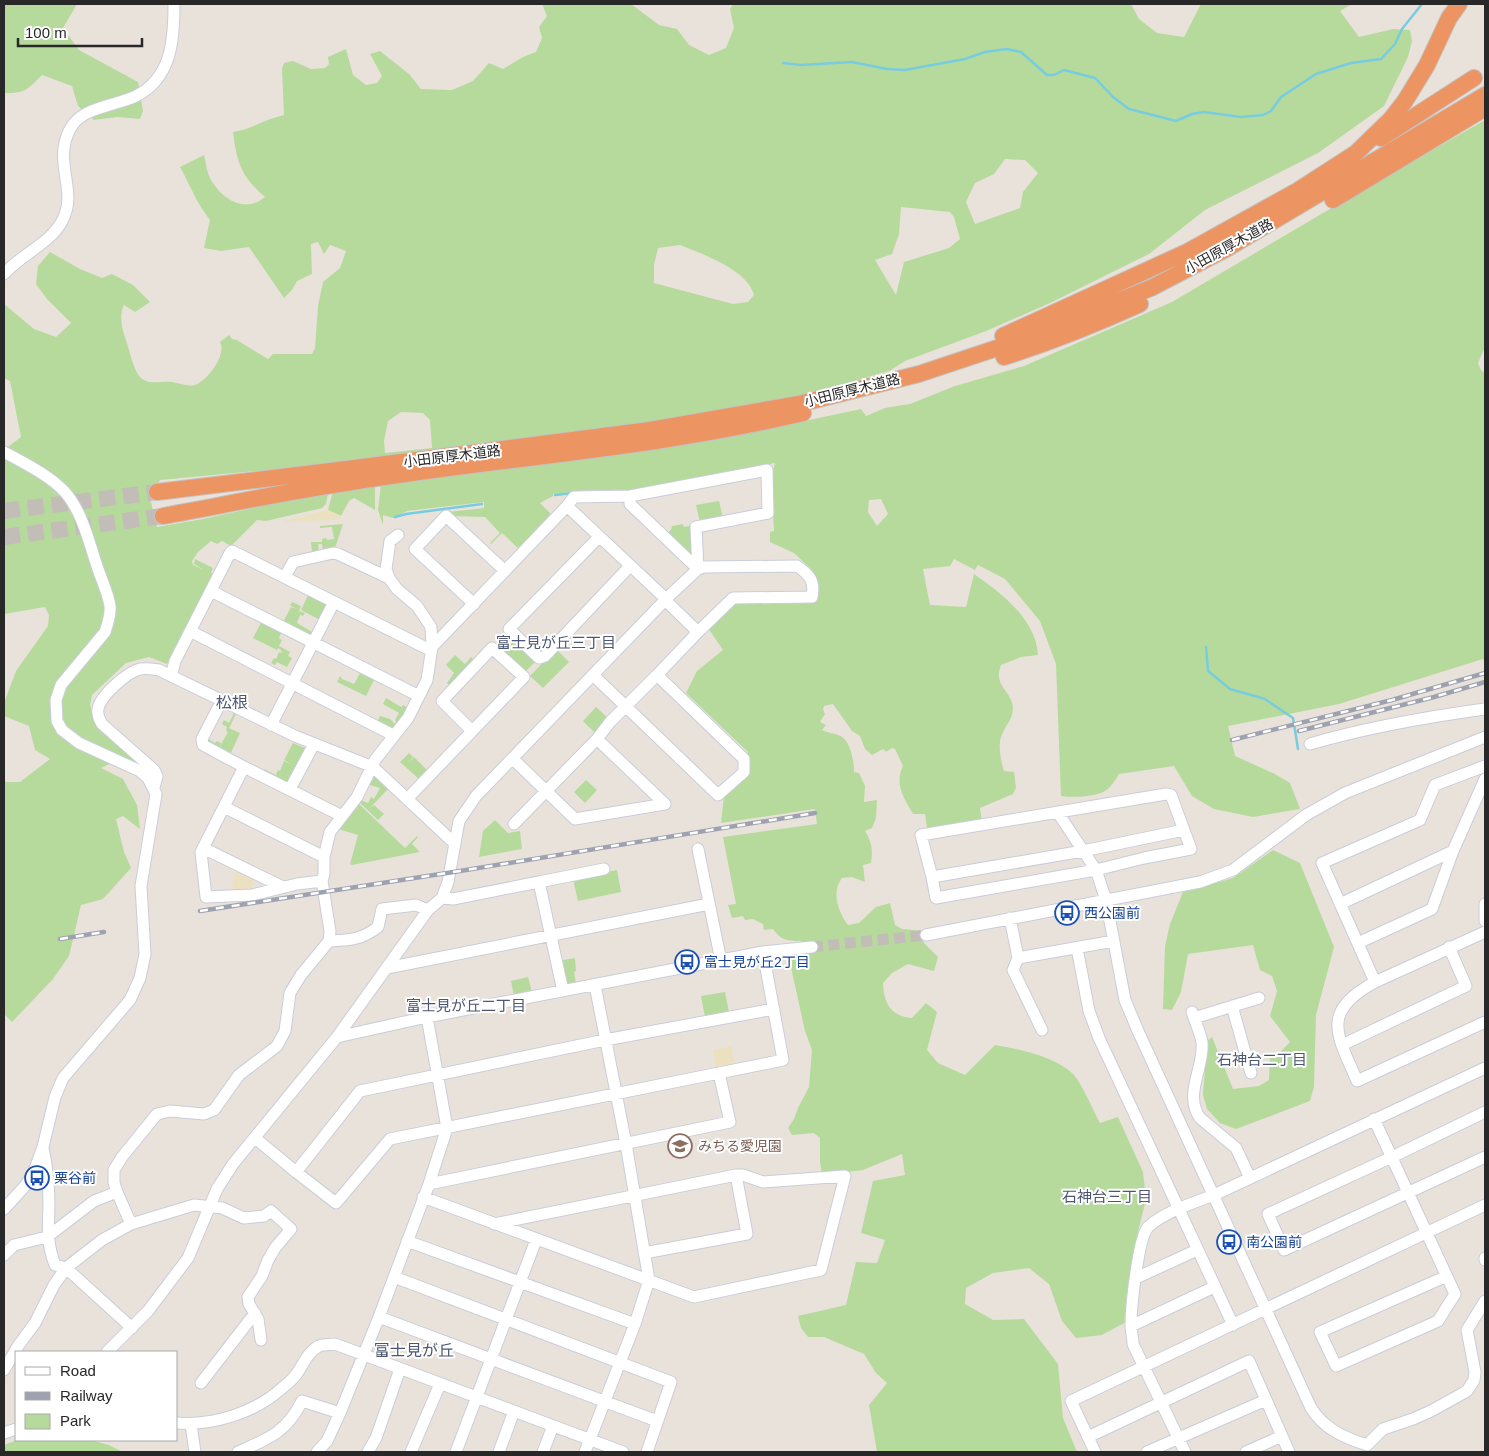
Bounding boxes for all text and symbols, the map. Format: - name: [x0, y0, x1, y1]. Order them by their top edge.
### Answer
- scale bar: [18, 15, 141, 47]
- text: 100 m: [25, 24, 67, 41]
- street label: 小田原厚木道路: [1182, 215, 1276, 277]
- street label: 小田原厚木道路: [803, 370, 901, 410]
- street label: 小田原厚木道路: [402, 442, 502, 470]
- district label: 富士見が丘三丁目: [496, 634, 616, 651]
- district label: 松根: [216, 694, 248, 711]
- bus stop icon: 西公園前: [1054, 900, 1080, 926]
- place label: 西公園前: [1084, 905, 1140, 921]
- bus stop icon: 富士見が丘2丁目: [674, 949, 700, 975]
- place label: 富士見が丘2丁目: [704, 954, 810, 970]
- district label: 富士見が丘二丁目: [406, 997, 526, 1014]
- district label: 石神台二丁目: [1217, 1051, 1307, 1068]
- school or university icon: みちる愛児園: [667, 1133, 693, 1159]
- place label: みちる愛児園: [698, 1138, 782, 1154]
- bus stop icon: 栗谷前: [24, 1165, 50, 1191]
- place label: 栗谷前: [54, 1170, 96, 1186]
- district label: 石神台三丁目: [1062, 1188, 1152, 1205]
- bus stop icon: 南公園前: [1216, 1229, 1242, 1255]
- place label: 南公園前: [1246, 1234, 1302, 1250]
- district label: 富士見が丘: [374, 1342, 454, 1359]
- legend: [15, 1351, 178, 1441]
- text: Road: [60, 1362, 96, 1379]
- text: Railway: [60, 1387, 113, 1404]
- text: Park: [60, 1412, 91, 1429]

